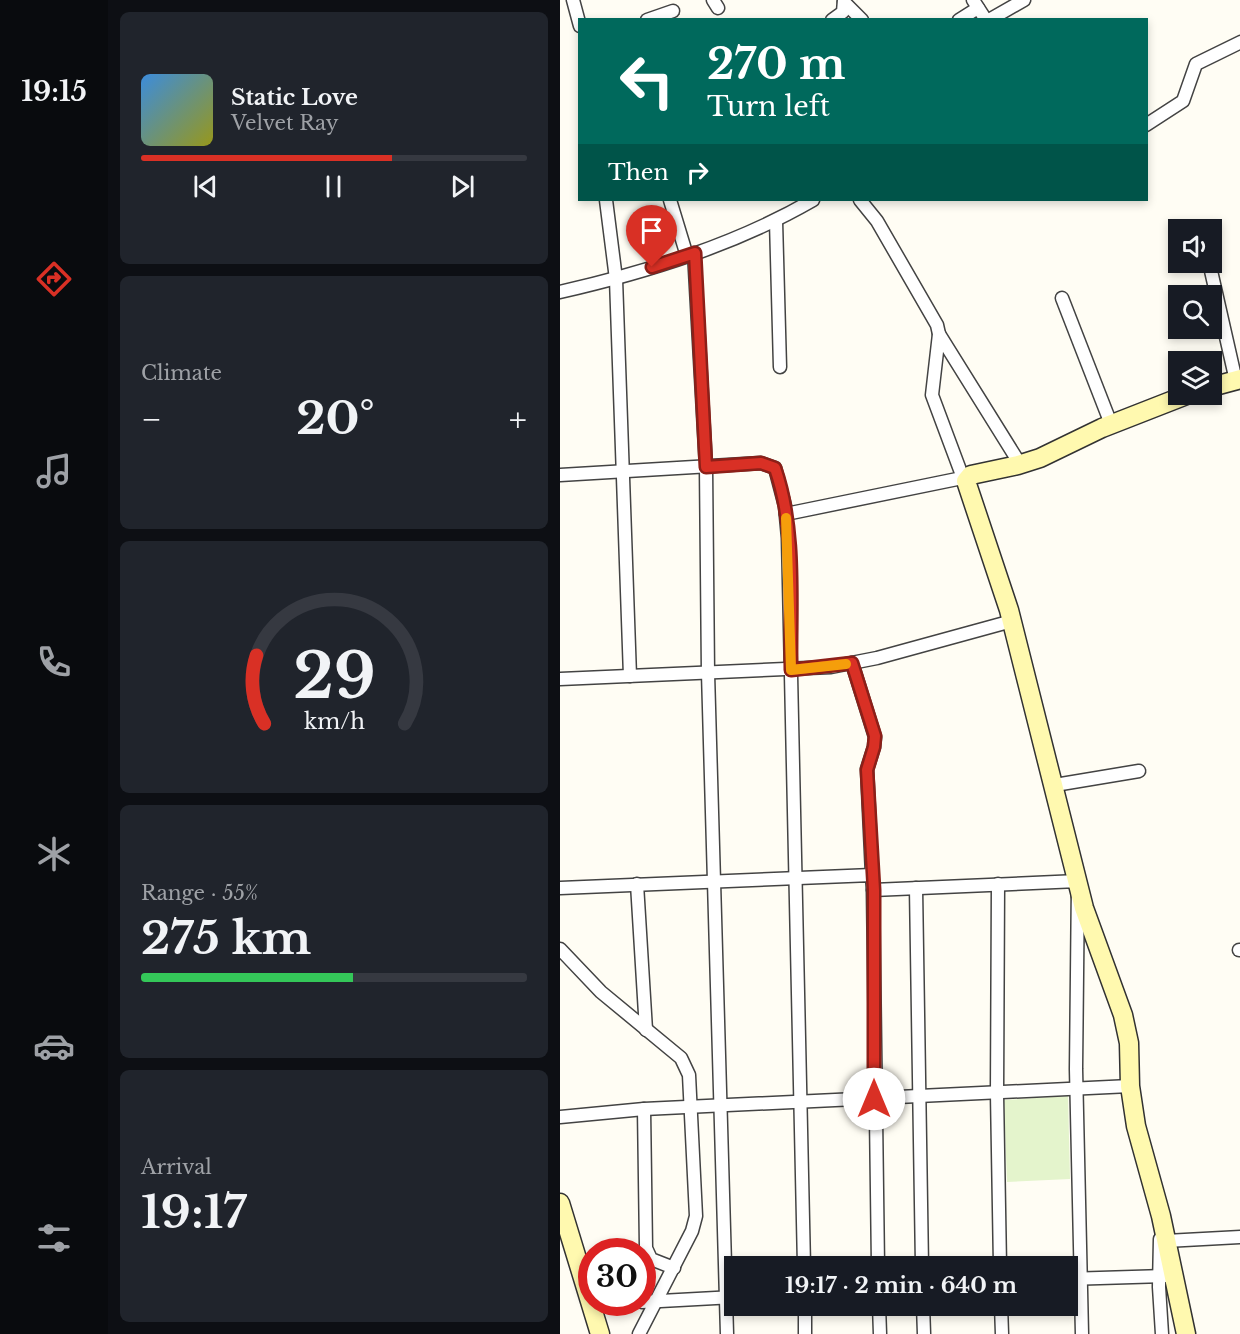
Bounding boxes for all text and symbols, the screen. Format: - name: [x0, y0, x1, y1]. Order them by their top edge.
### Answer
- text: 270 m: [707, 38, 845, 90]
- icon: left: [608, 42, 686, 120]
- text: 19:15: [21, 75, 87, 108]
- text: Static Love: [231, 84, 358, 111]
- text: Turn left: [707, 90, 830, 123]
- text: Velvet Ray: [231, 111, 339, 135]
- icon: right: [681, 156, 714, 189]
- text: Then: [608, 159, 669, 186]
- icon: previous: [189, 170, 222, 203]
- icon: pause: [317, 170, 350, 203]
- icon: next: [446, 170, 479, 203]
- pin: [626, 205, 677, 267]
- icon: arrive: [635, 214, 668, 247]
- map controls: [1168, 219, 1222, 405]
- button: sound: [1168, 219, 1222, 273]
- icon: directions: [33, 258, 75, 300]
- button: search: [1168, 285, 1222, 339]
- button: layers: [1168, 351, 1222, 405]
- text: Climate: [141, 361, 222, 385]
- text: 20°: [296, 390, 375, 446]
- text: −: [141, 399, 162, 440]
- text: +: [509, 399, 527, 440]
- icon: music: [33, 450, 75, 492]
- text: 29: [293, 637, 375, 715]
- icon: phone: [33, 641, 75, 683]
- text: km/h: [304, 708, 365, 735]
- icon: climate: [33, 833, 75, 875]
- text: Range · 55%: [141, 881, 258, 905]
- text: 275 km: [141, 910, 311, 966]
- icon: car: [33, 1025, 75, 1067]
- position arrow: [842, 1067, 906, 1131]
- text: Arrival: [141, 1155, 212, 1179]
- text: 19:17: [141, 1184, 247, 1240]
- icon: filters: [33, 1217, 75, 1259]
- speed limit sign: 30: [578, 1238, 656, 1316]
- text: 19:17 · 2 min · 640 m: [785, 1272, 1017, 1299]

